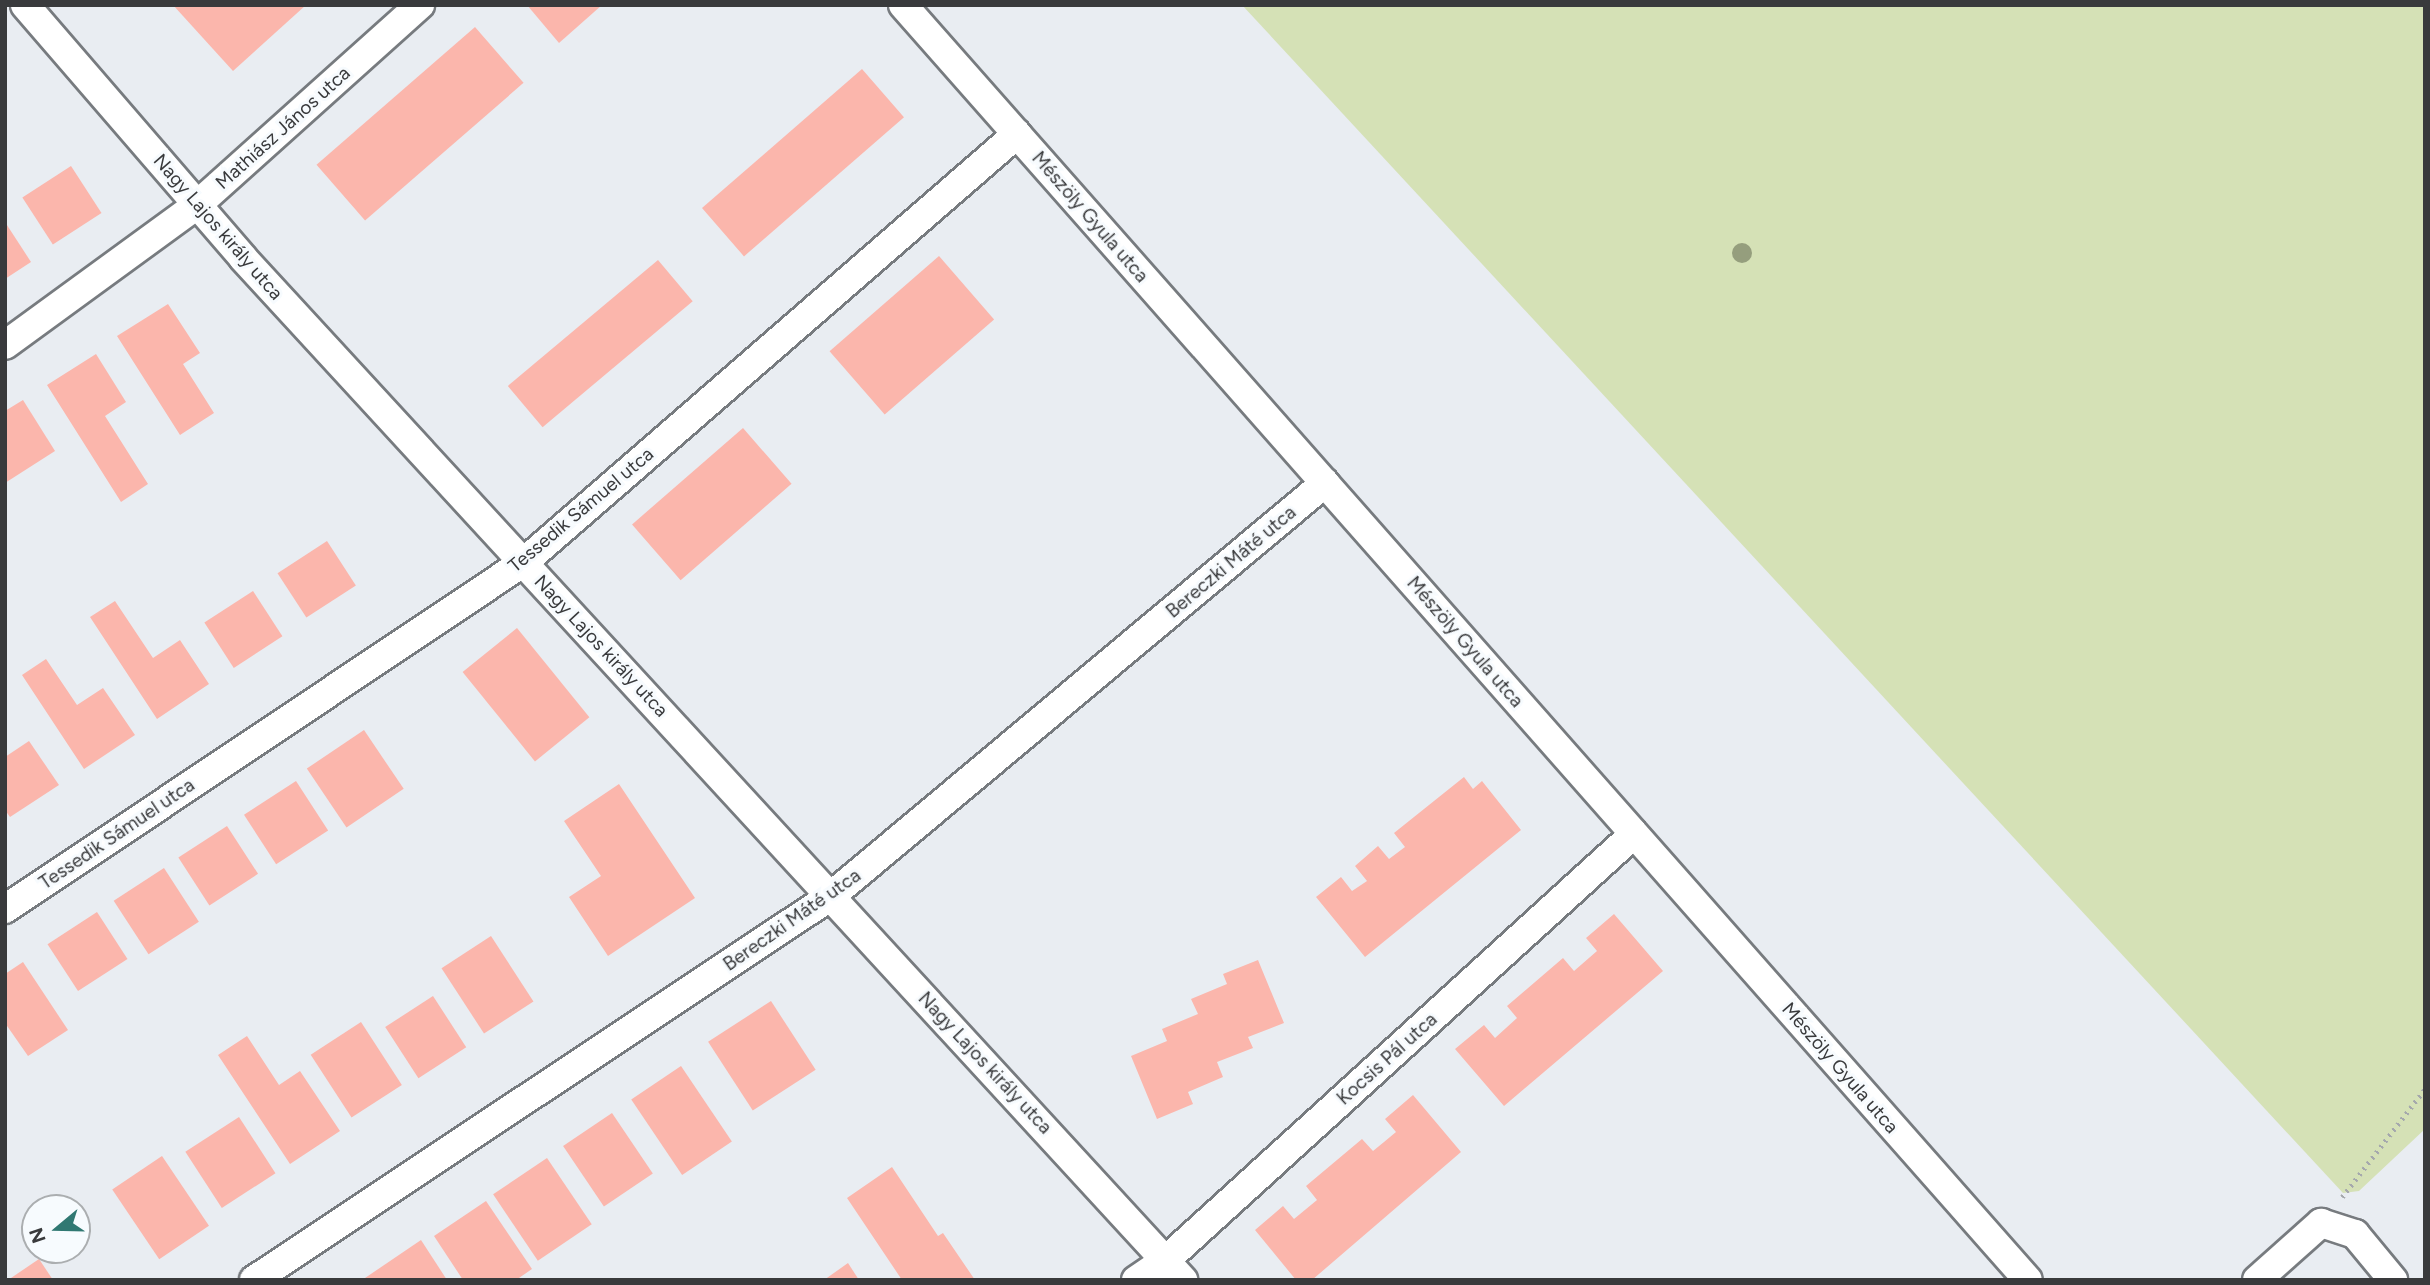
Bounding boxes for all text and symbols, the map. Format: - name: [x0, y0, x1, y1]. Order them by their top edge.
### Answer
- street label: Mathiász János utca: [211, 62, 355, 194]
- street label: Mészöly Gyula utca: [1027, 147, 1153, 287]
- street label: Nagy Lajos király utca: [148, 149, 288, 305]
- street label: Tessedik Sámuel utca: [504, 443, 658, 577]
- street label: Bereczki Máté utca: [1161, 501, 1301, 623]
- street label: Nagy Lajos király utca: [529, 570, 673, 722]
- street label: Mészöly Gyula utca: [1402, 572, 1528, 712]
- street label: Tessedik Sámuel utca: [35, 774, 199, 894]
- street label: Bereczki Máté utca: [719, 864, 865, 976]
- street label: Nagy Lajos király utca: [913, 987, 1057, 1139]
- street label: Mészöly Gyula utca: [1777, 998, 1903, 1138]
- street label: Kocsis Pál utca: [1332, 1008, 1442, 1110]
- north arrow: [21, 1194, 91, 1264]
- text: N: [24, 1225, 51, 1246]

